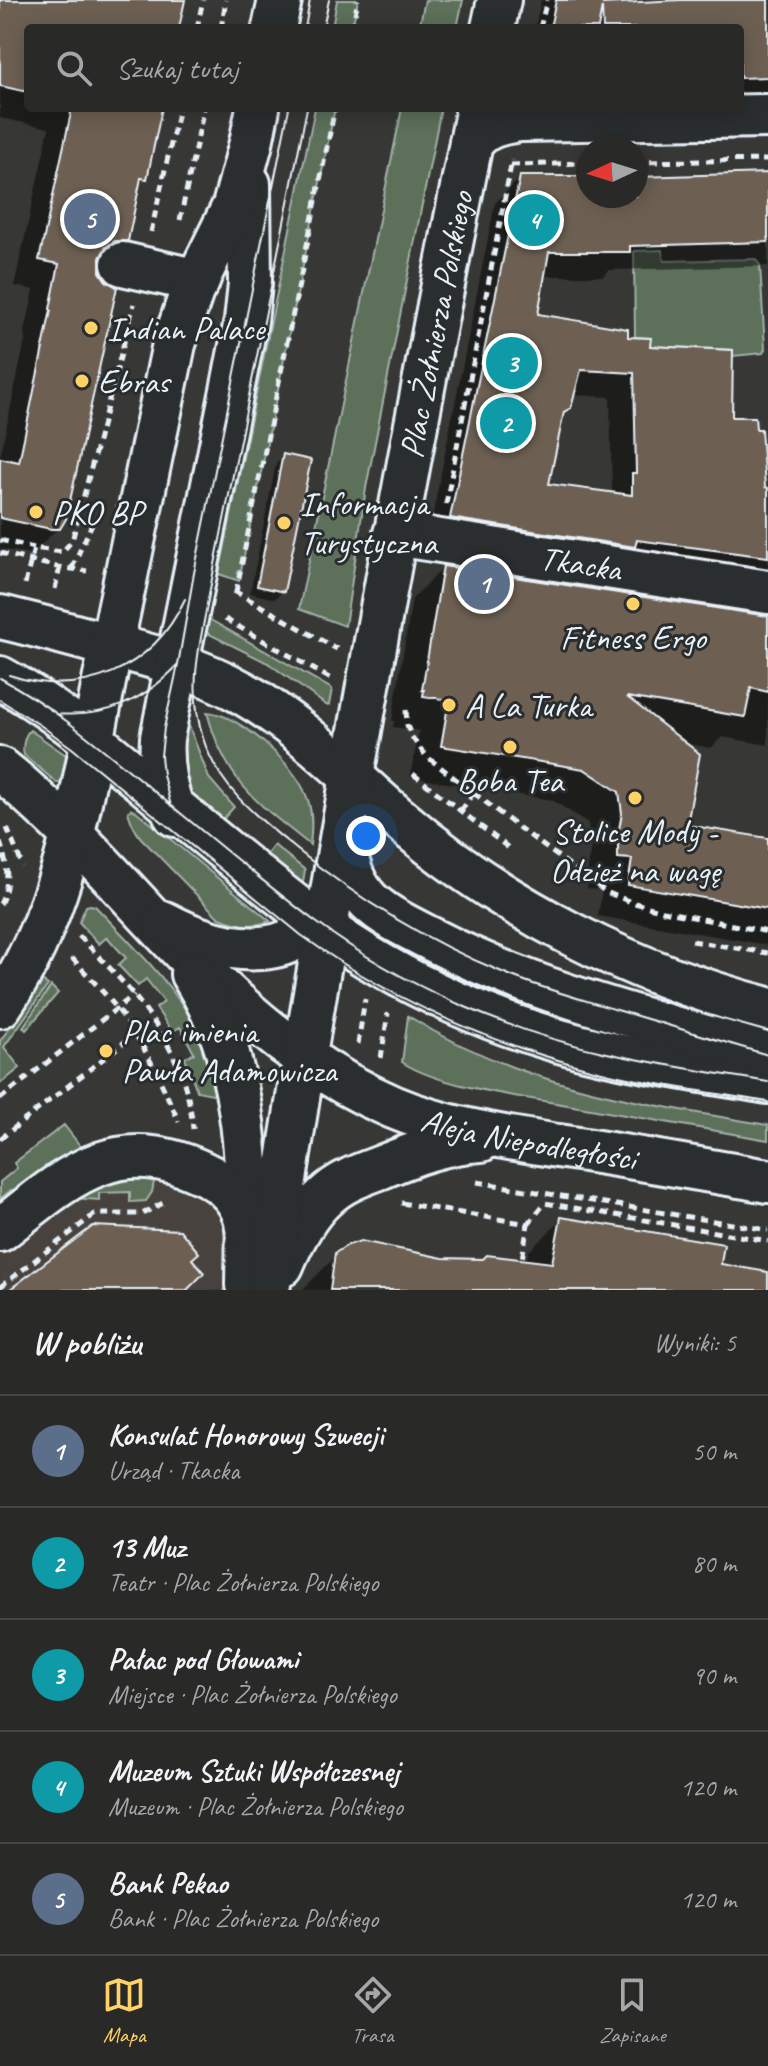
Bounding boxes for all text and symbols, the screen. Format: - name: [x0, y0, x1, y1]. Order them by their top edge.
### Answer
- search box: [24, 24, 744, 112]
- icon: search: [52, 46, 96, 90]
- text: Szukaj tutaj: [116, 49, 238, 87]
- north arrow: [576, 136, 648, 208]
- street label: Plac Żołnierza Polskiego: [389, 186, 483, 461]
- pin: 5: [64, 189, 116, 249]
- pin: 4: [508, 190, 560, 250]
- place label: Indian Palace: [107, 307, 266, 350]
- marker: Indian Palace: [82, 319, 100, 337]
- pin: 3: [486, 333, 538, 393]
- place label: Ebras: [98, 360, 173, 403]
- marker: Ebras: [73, 372, 91, 390]
- pin: 2: [480, 393, 532, 453]
- place label: Informacja Turystyczna: [300, 482, 439, 564]
- place label: PKO BP: [52, 491, 147, 534]
- marker: PKO BP: [27, 503, 45, 521]
- marker: Informacja Turystyczna: [275, 514, 293, 532]
- street label: Tkacka: [537, 535, 627, 591]
- pin: 1: [458, 554, 510, 614]
- marker: Fitness Ergo: [624, 595, 642, 613]
- place label: Fitness Ergo: [560, 616, 708, 659]
- place label: A La Turka: [465, 684, 595, 727]
- marker: A La Turka: [440, 696, 458, 714]
- marker: Boba Tea: [501, 738, 519, 756]
- place label: Boba Tea: [457, 759, 565, 802]
- marker: Stolice Mody - Odzież na wagę: [626, 789, 644, 807]
- place label: Stolice Mody - Odzież na wagę: [550, 810, 723, 892]
- your location: [346, 816, 386, 856]
- place label: Plac imienia Pawła Adamowicza: [122, 1010, 339, 1092]
- marker: Plac imienia Pawła Adamowicza: [97, 1042, 115, 1060]
- street label: Aleja Niepodległości: [416, 1097, 643, 1180]
- text: W pobliżu: [32, 1321, 141, 1364]
- text: Wyniki: 5: [654, 1326, 736, 1359]
- text: Konsulat Honorowy Szwecji: [108, 1416, 383, 1454]
- text: 1: [52, 1435, 64, 1468]
- text: 50 m: [692, 1435, 736, 1468]
- text: Urząd · Tkacka: [108, 1454, 239, 1487]
- text: 13 Muz: [108, 1528, 185, 1566]
- text: 2: [52, 1547, 64, 1580]
- text: 80 m: [692, 1547, 736, 1580]
- text: Teatr · Plac Żołnierza Polskiego: [108, 1566, 378, 1599]
- text: Pałac pod Głowami: [108, 1640, 298, 1678]
- text: 3: [52, 1659, 64, 1692]
- text: 90 m: [692, 1659, 736, 1692]
- text: Miejsce · Plac Żołnierza Polskiego: [108, 1678, 397, 1711]
- text: Muzeum Sztuki Współczesnej: [108, 1752, 399, 1790]
- text: 4: [52, 1771, 64, 1804]
- text: 120 m: [680, 1771, 736, 1804]
- text: Muzeum · Plac Żołnierza Polskiego: [108, 1790, 403, 1823]
- text: Bank Pekao: [108, 1864, 228, 1902]
- text: 5: [52, 1883, 64, 1916]
- text: 120 m: [680, 1883, 736, 1916]
- text: Bank · Plac Żołnierza Polskiego: [108, 1902, 378, 1935]
- tab: Mapa: [102, 1973, 146, 2049]
- tab: Trasa: [351, 1973, 395, 2049]
- tab: Zapisane: [599, 1973, 666, 2049]

